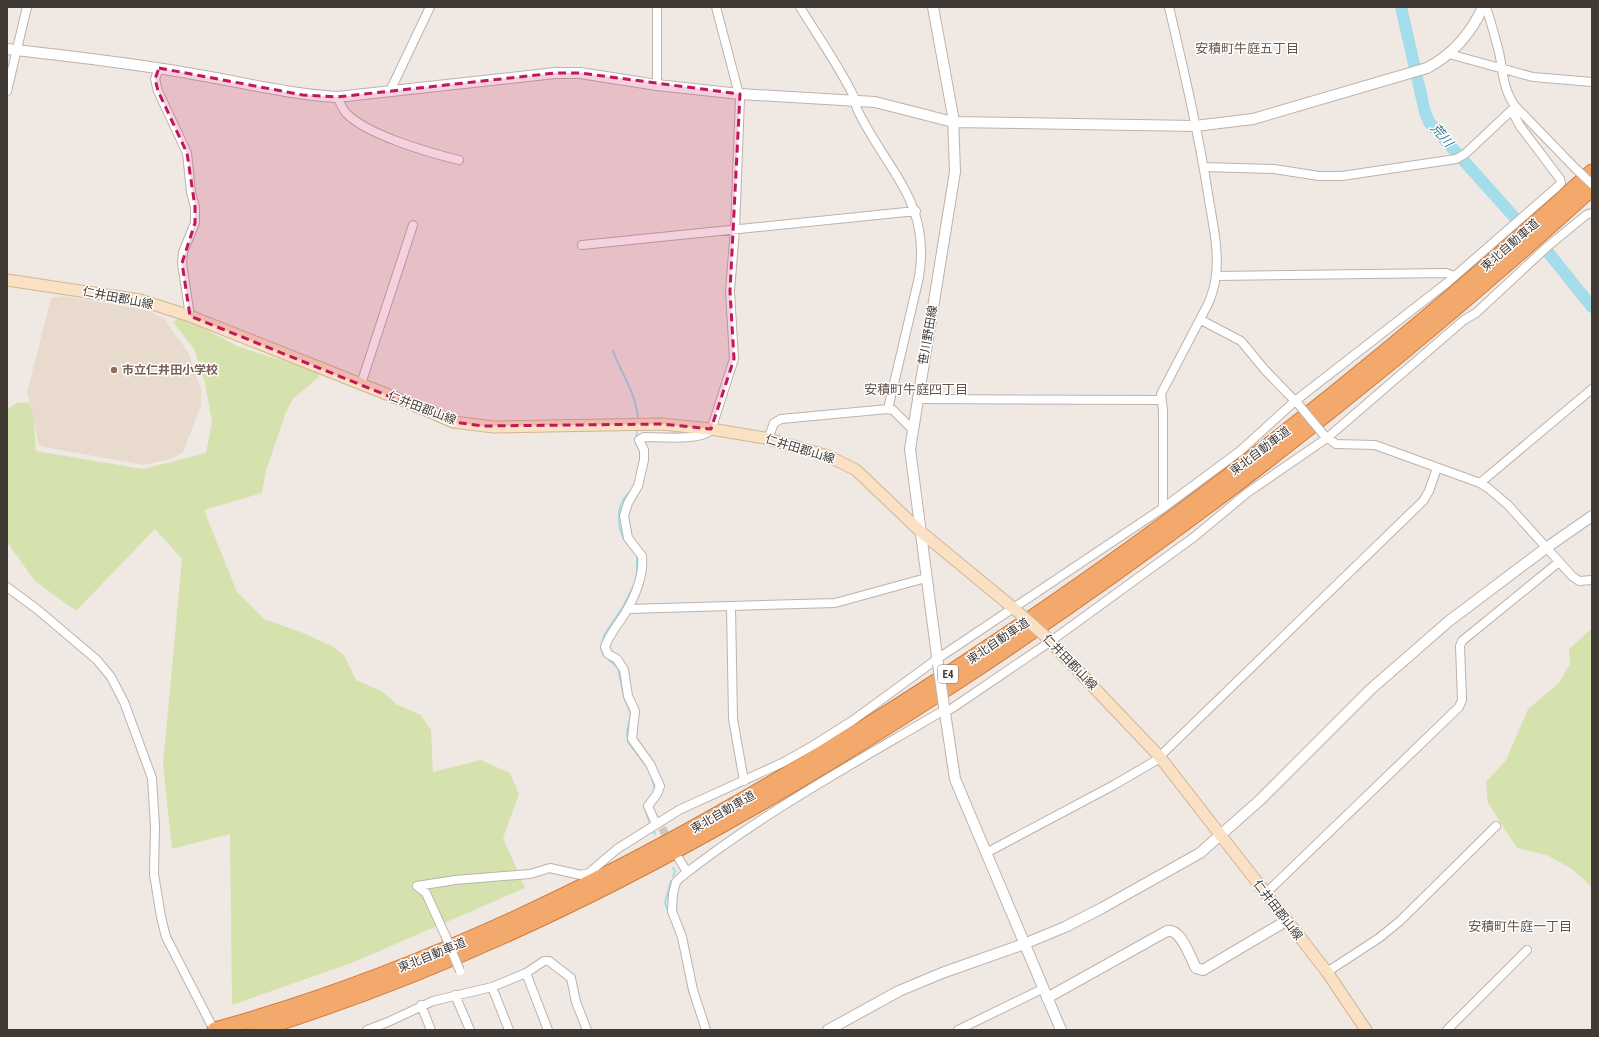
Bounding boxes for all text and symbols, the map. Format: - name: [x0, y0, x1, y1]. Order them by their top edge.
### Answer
- district label: 安積町牛庭五丁目: [1195, 41, 1299, 56]
- water label: 荒川: [1428, 120, 1457, 151]
- street label: 東北自動車道: [1478, 216, 1542, 274]
- street label: 仁井田郡山線: [81, 284, 155, 312]
- street label: 笹川野田線: [916, 304, 940, 366]
- place label: 市立仁井田小学校: [122, 363, 218, 377]
- marker: 市立仁井田小学校: [109, 365, 119, 375]
- district label: 安積町牛庭四丁目: [864, 382, 968, 397]
- street label: 仁井田郡山線: [386, 389, 458, 427]
- street label: 東北自動車道: [1227, 424, 1293, 478]
- street label: 仁井田郡山線: [764, 432, 836, 466]
- street label: 東北自動車道: [964, 615, 1032, 667]
- street label: 仁井田郡山線: [1040, 631, 1100, 693]
- road number: E4: [938, 665, 958, 683]
- street label: 東北自動車道: [688, 788, 758, 836]
- street label: 仁井田郡山線: [1250, 877, 1306, 943]
- district label: 安積町牛庭一丁目: [1468, 919, 1572, 934]
- street label: 東北自動車道: [396, 935, 468, 975]

